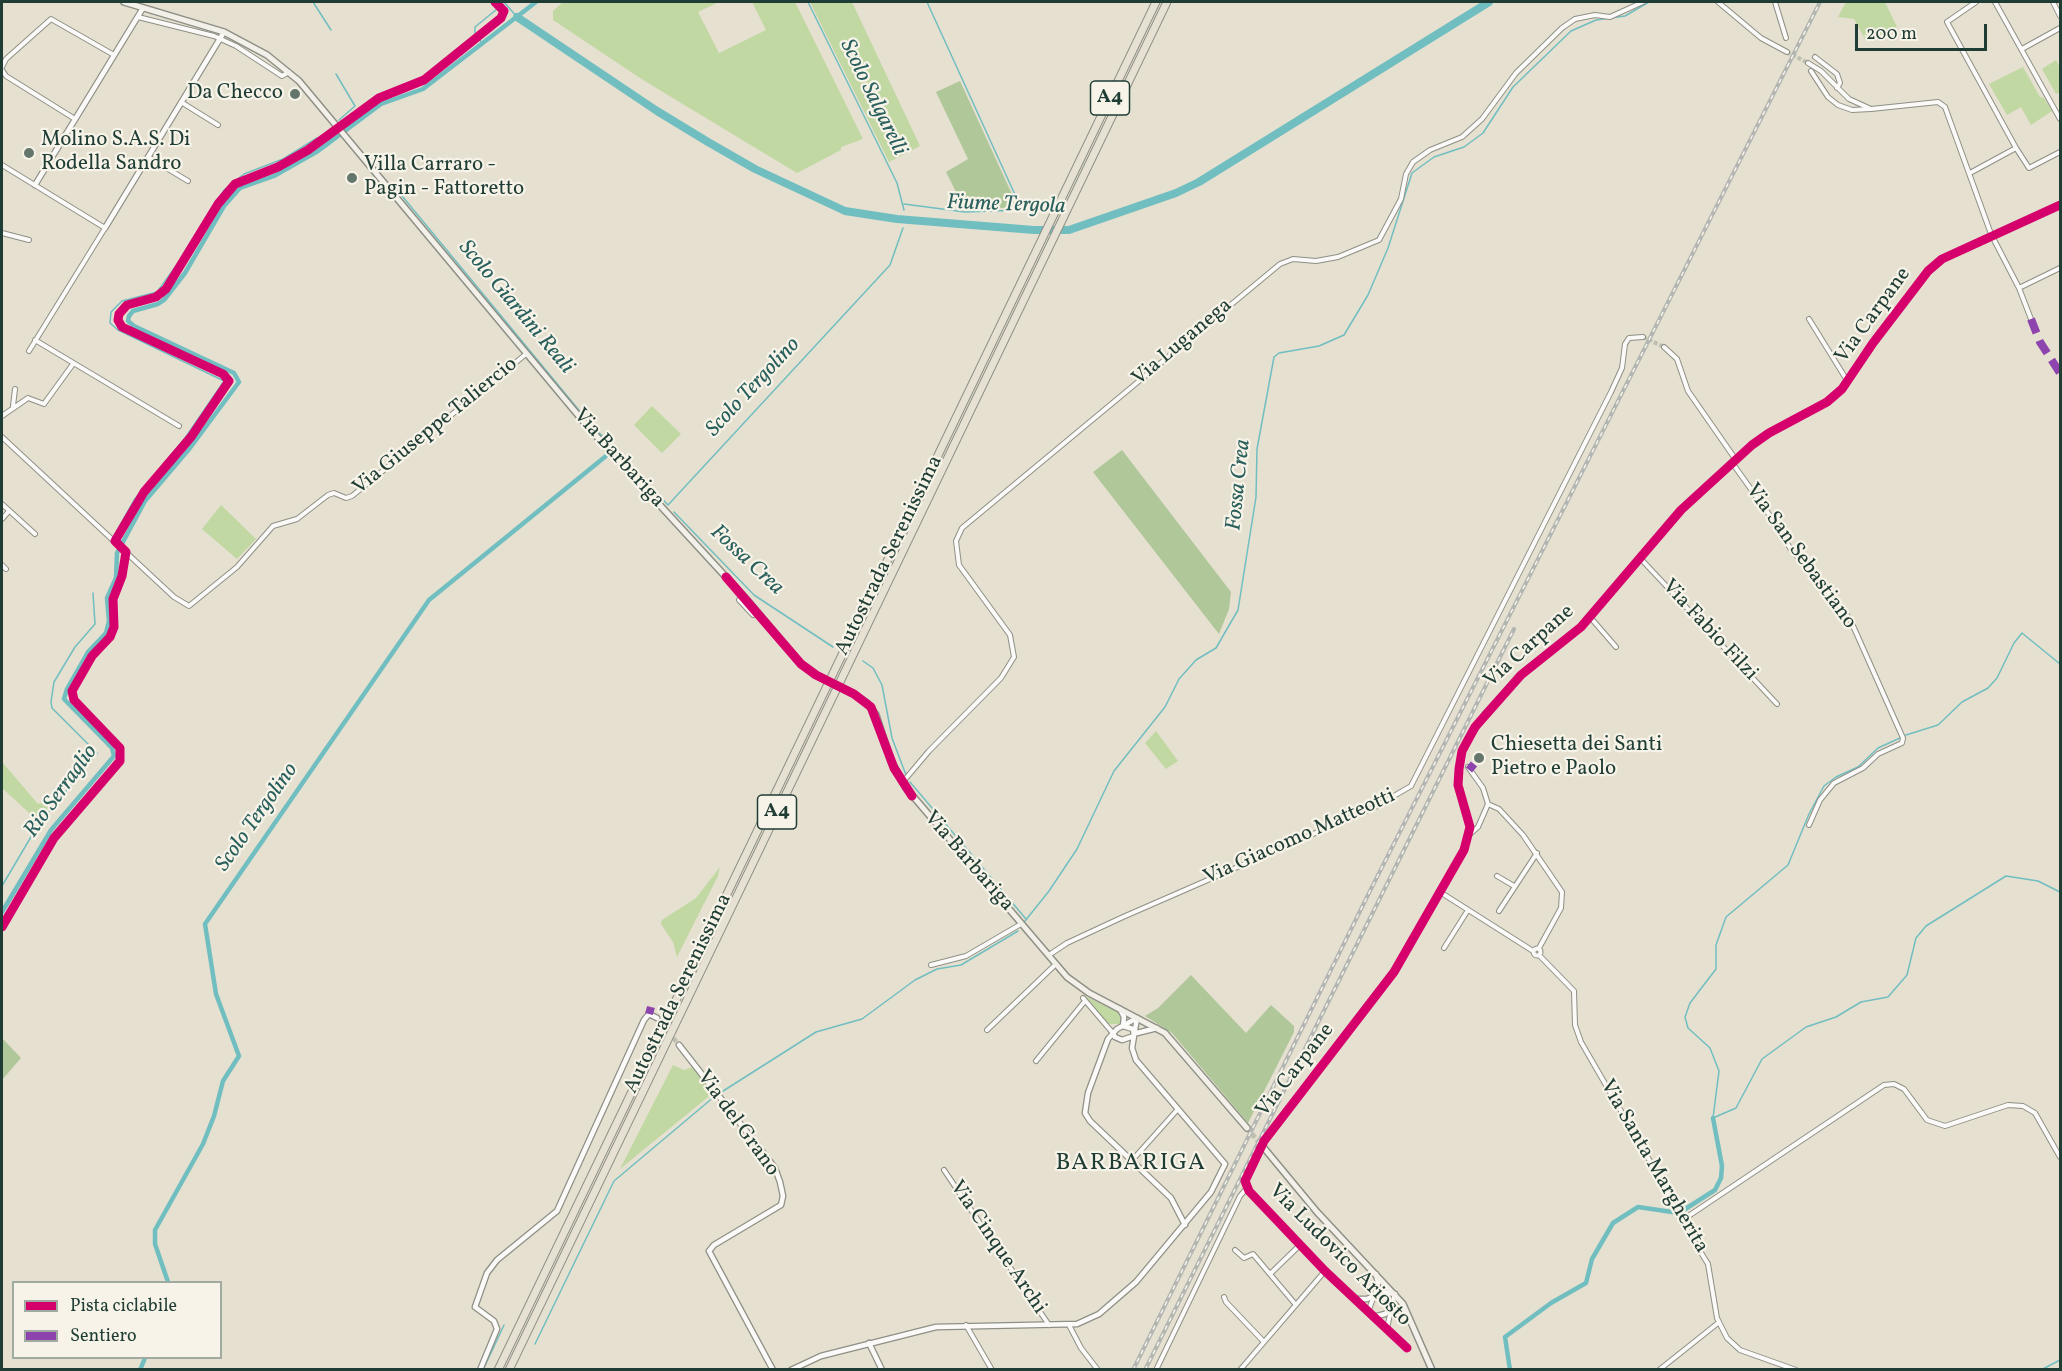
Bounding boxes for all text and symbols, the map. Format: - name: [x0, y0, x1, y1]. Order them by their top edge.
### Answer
- scale bar: [1858, 12, 1990, 50]
- text: 200 m: [1866, 22, 1917, 47]
- water label: Scolo Salgarelli: [833, 36, 911, 160]
- place label: Da Checco: [187, 81, 283, 107]
- road number: A4: [1090, 81, 1130, 115]
- marker: Da Checco: [288, 87, 302, 101]
- place label: Molino S.A.S. Di Rodella Sandro: [41, 128, 190, 178]
- marker: Molino S.A.S. Di Rodella Sandro: [22, 146, 36, 160]
- place label: Villa Carraro - Pagin - Fattoretto: [364, 153, 524, 203]
- marker: Villa Carraro - Pagin - Fattoretto: [345, 171, 359, 185]
- water label: Fiume Tergola: [946, 191, 1066, 221]
- water label: Scolo Giardini Reali: [451, 236, 579, 380]
- street label: Via Carpane: [1831, 263, 1917, 369]
- street label: Via Luganega: [1128, 294, 1238, 392]
- water label: Scolo Tergolino: [701, 333, 807, 443]
- street label: Via Giuseppe Taliercio: [349, 353, 523, 501]
- street label: Via Barbariga: [567, 404, 669, 514]
- water label: Fossa Crea: [1222, 438, 1258, 532]
- street label: Autostrada Serenissima: [831, 452, 949, 660]
- street label: Via San Sebastiano: [1739, 479, 1861, 635]
- water label: Fossa Crea: [704, 520, 788, 602]
- street label: Via Fabio Filzi: [1656, 575, 1762, 687]
- street label: Via Carpane: [1480, 600, 1580, 694]
- place label: Chiesetta dei Santi Pietro e Paolo: [1491, 733, 1662, 783]
- water label: Rio Serraglio: [19, 740, 105, 844]
- marker: Chiesetta dei Santi Pietro e Paolo: [1472, 751, 1486, 765]
- water label: Scolo Tergolino: [211, 759, 305, 877]
- street label: Via Giacomo Matteotti: [1200, 784, 1400, 892]
- road number: A4: [758, 795, 796, 829]
- street label: Via Barbariga: [918, 807, 1018, 917]
- street label: Autostrada Serenissima: [620, 890, 738, 1098]
- street label: Via Carpane: [1252, 1019, 1340, 1123]
- street label: Via del Grano: [690, 1066, 784, 1182]
- street label: Via Santa Margherita: [1593, 1076, 1713, 1258]
- district label: BARBARIGA: [1056, 1151, 1206, 1179]
- street label: Via Cinque Archi: [943, 1176, 1051, 1320]
- street label: Via Ludovico Ariosto: [1262, 1179, 1416, 1333]
- legend: [12, 1281, 222, 1359]
- text: Pista ciclabile: [70, 1294, 177, 1319]
- text: Sentiero: [70, 1324, 137, 1349]

